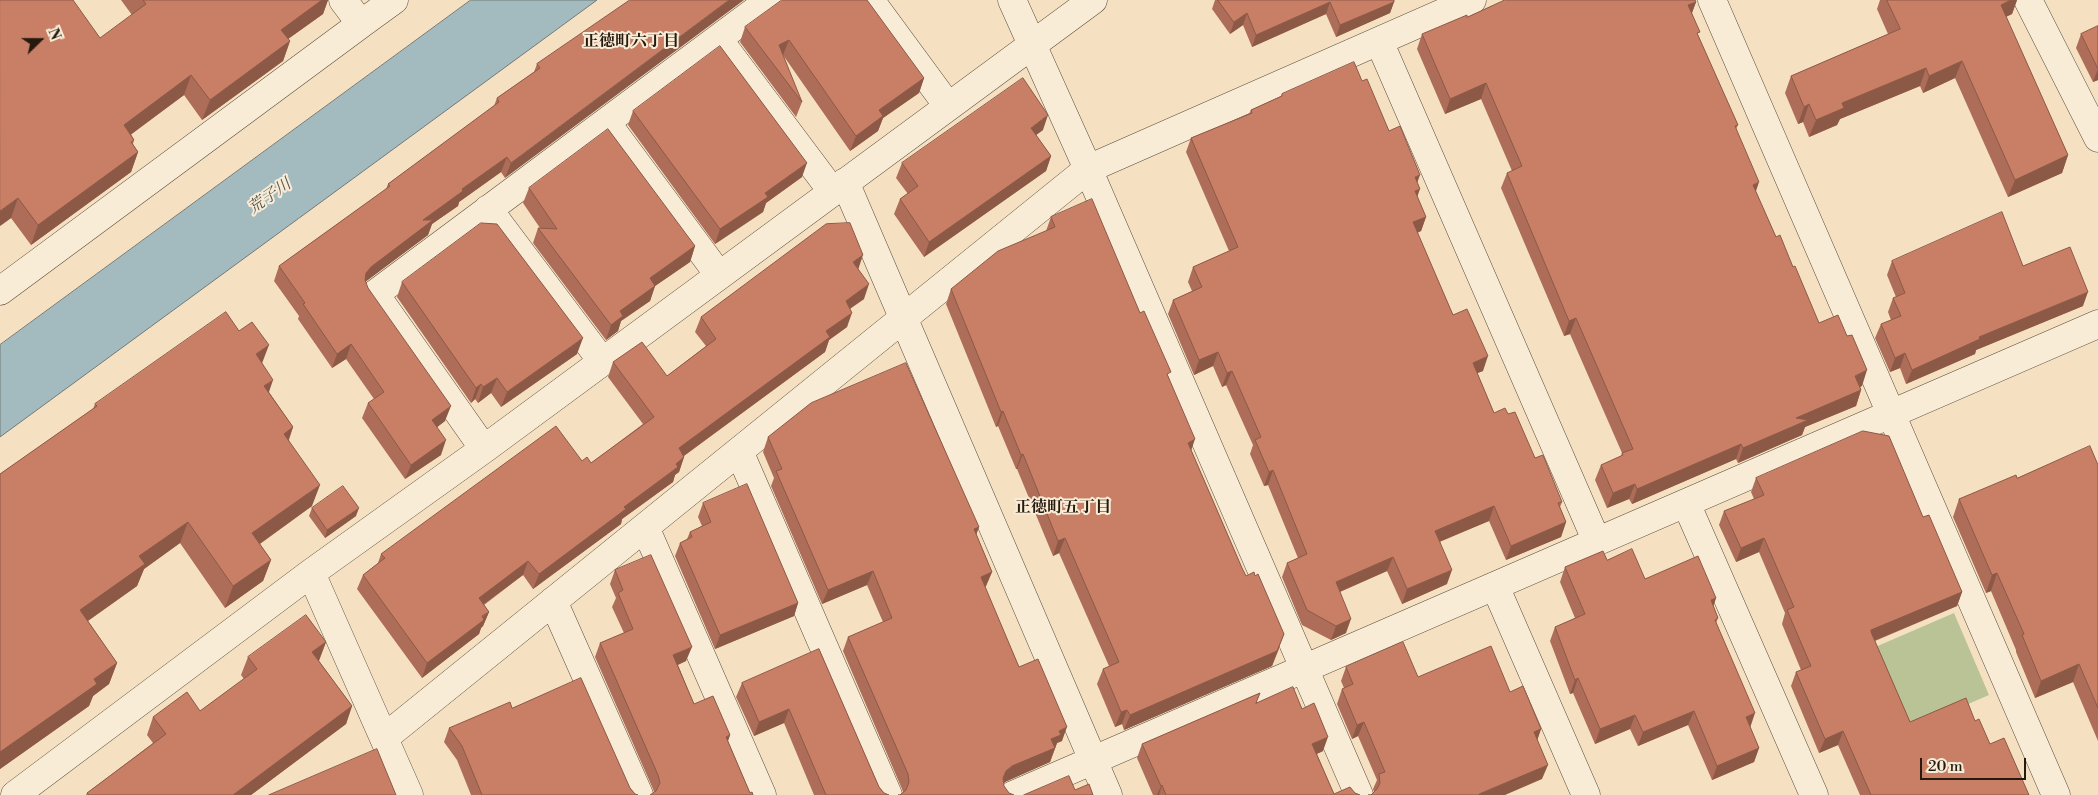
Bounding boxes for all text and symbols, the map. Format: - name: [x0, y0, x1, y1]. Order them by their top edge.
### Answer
- north arrow: [15, 15, 65, 65]
- text: N: [43, 26, 64, 43]
- district label: 正徳町六丁目: [583, 32, 679, 52]
- water label: 荒子川: [245, 175, 295, 219]
- district label: 正徳町五丁目: [1015, 498, 1111, 518]
- scale bar: [1923, 748, 2029, 780]
- text: 20 m: [1928, 757, 1963, 776]

